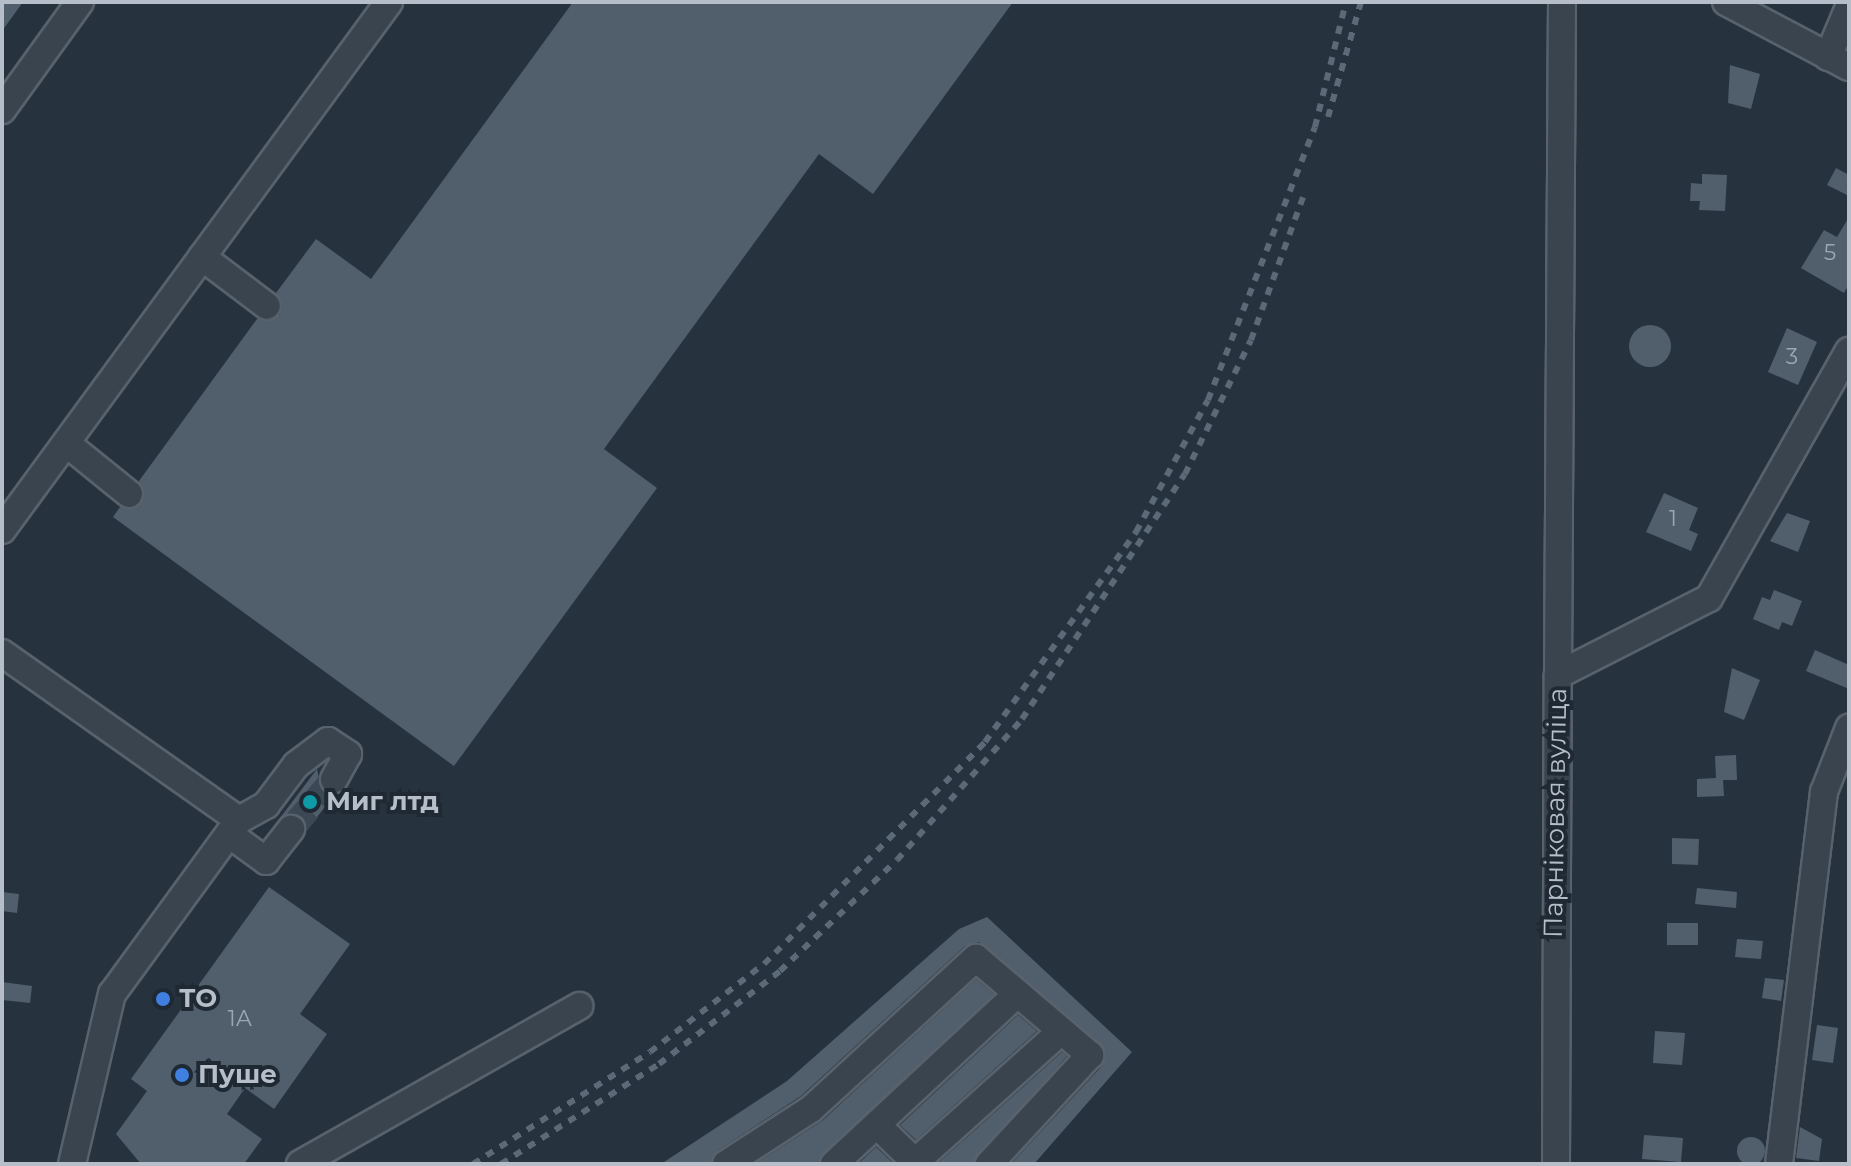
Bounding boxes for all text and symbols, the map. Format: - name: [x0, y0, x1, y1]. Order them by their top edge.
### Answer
- house number: 5: [1824, 240, 1836, 266]
- house number: 3: [1786, 344, 1798, 370]
- house number: 1: [1669, 506, 1677, 532]
- street label: Парніковая вуліца: [1538, 688, 1574, 938]
- place label: Миг лтд: [326, 786, 439, 818]
- marker: Миг лтд: [301, 793, 319, 811]
- place label: ТО: [179, 983, 217, 1015]
- marker: ТО: [154, 990, 172, 1008]
- house number: 1А: [228, 1006, 252, 1032]
- place label: Пуше: [198, 1059, 277, 1091]
- marker: Пуше: [173, 1066, 191, 1084]

